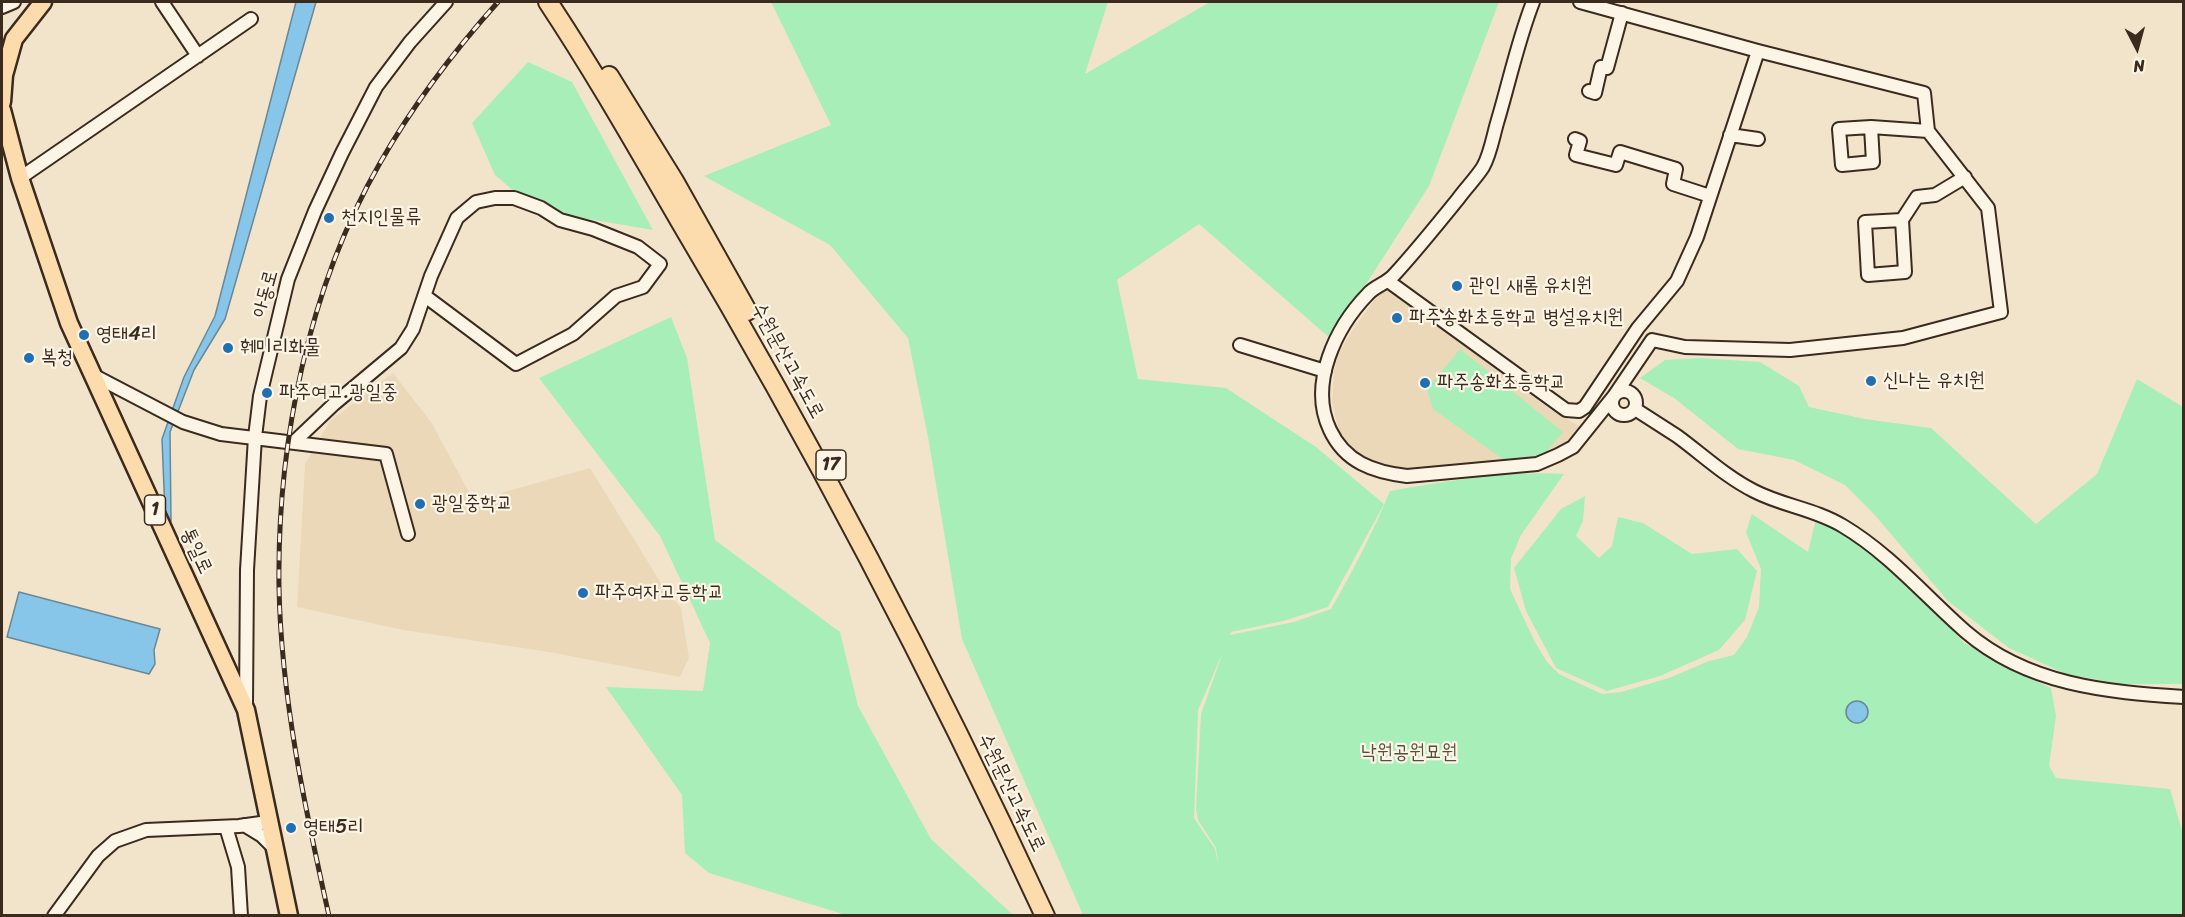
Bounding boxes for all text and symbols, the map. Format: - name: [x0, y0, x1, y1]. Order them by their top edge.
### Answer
- north arrow: [2107, 18, 2167, 78]
- text: N: [2132, 51, 2146, 81]
- place label: 천지인물류: [341, 206, 421, 230]
- marker: 천지인물류: [322, 211, 336, 225]
- street label: 아동로: [248, 268, 284, 320]
- place label: 관인 새롬 유치원: [1469, 274, 1592, 298]
- marker: 관인 새롬 유치원: [1450, 279, 1464, 293]
- street label: 수원문산고속도로: [745, 299, 829, 423]
- place label: 파주송화초등학교 병설유치원: [1409, 306, 1623, 330]
- marker: 파주송화초등학교 병설유치원: [1390, 311, 1404, 325]
- place label: 영태4리: [96, 323, 157, 347]
- marker: 영태4리: [77, 328, 91, 342]
- place label: 훼미리화물: [240, 336, 320, 360]
- marker: 훼미리화물: [221, 341, 235, 355]
- place label: 복청: [41, 346, 73, 370]
- marker: 복청: [22, 351, 36, 365]
- place label: 신나는 유치원: [1883, 369, 1985, 393]
- place label: 파주송화초등학교: [1437, 371, 1566, 395]
- marker: 신나는 유치원: [1864, 374, 1878, 388]
- marker: 파주송화초등학교: [1418, 376, 1432, 390]
- place label: 파주여고.광일중: [279, 381, 398, 405]
- marker: 파주여고.광일중: [260, 386, 274, 400]
- road number: 17: [816, 450, 846, 480]
- place label: 광일중학교: [432, 492, 512, 516]
- road number: 1: [144, 495, 166, 525]
- marker: 광일중학교: [413, 497, 427, 511]
- street label: 통일로: [175, 524, 217, 578]
- place label: 파주여자고등학교: [595, 581, 724, 605]
- marker: 파주여자고등학교: [576, 586, 590, 600]
- street label: 수원문산고속도로: [972, 730, 1050, 856]
- park label: 낙원공원묘원: [1361, 741, 1457, 765]
- place label: 영태5리: [303, 816, 364, 840]
- marker: 영태5리: [284, 821, 298, 835]

